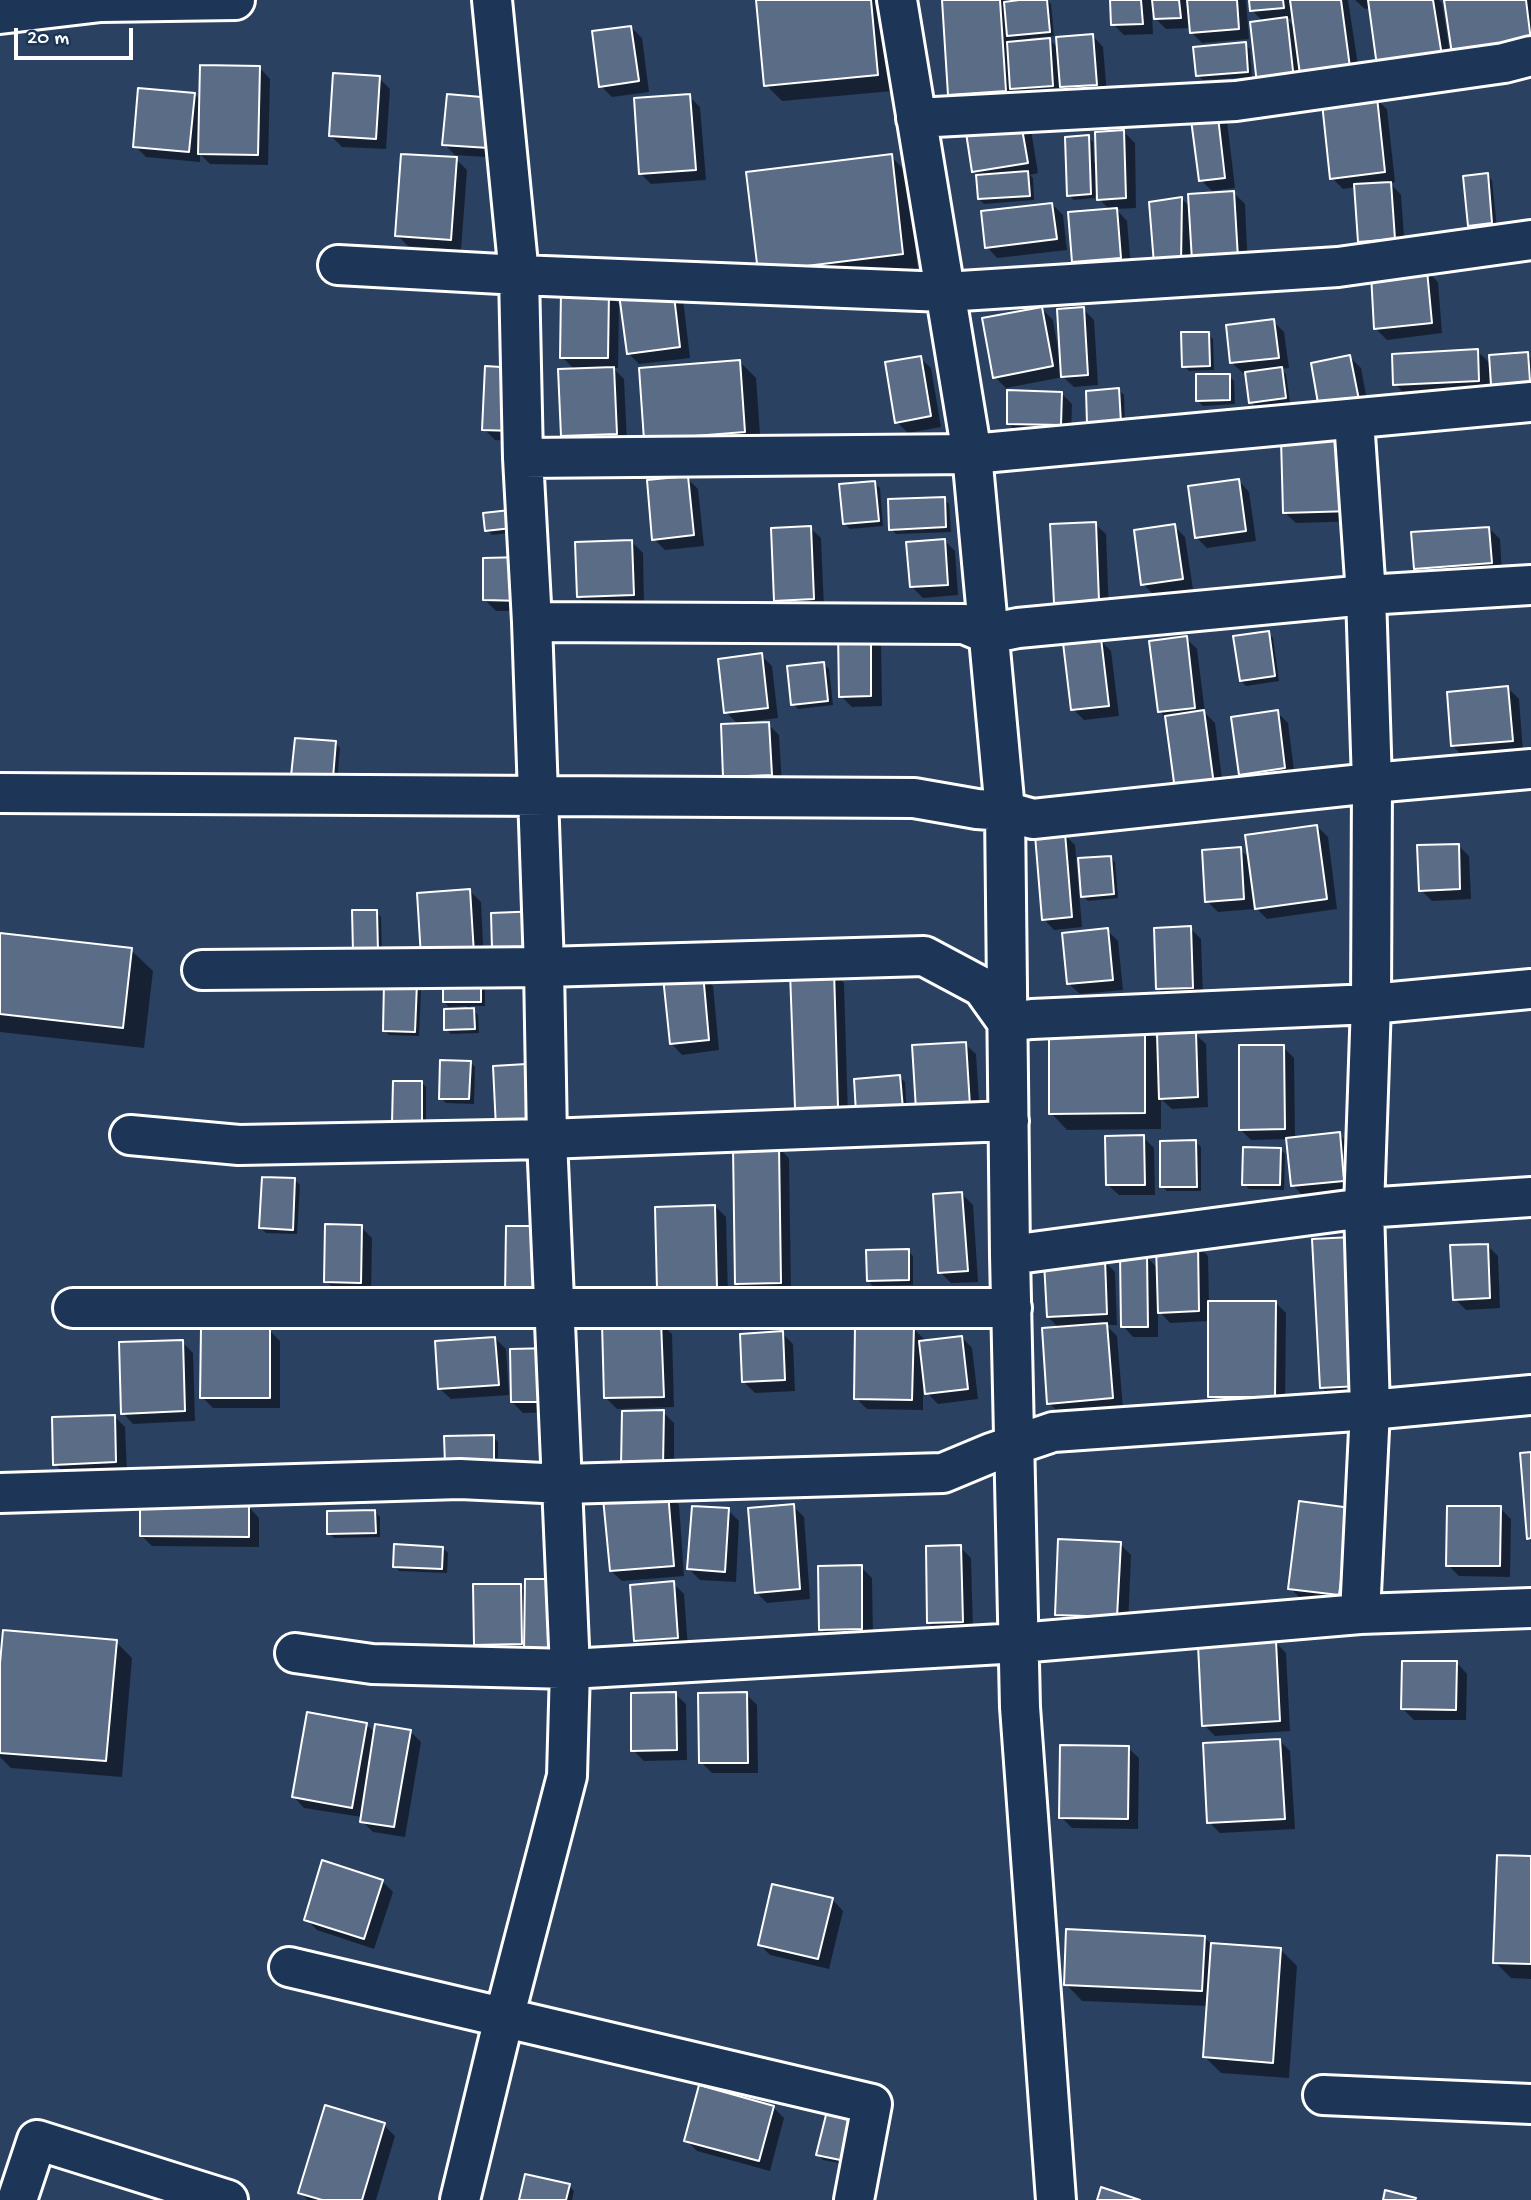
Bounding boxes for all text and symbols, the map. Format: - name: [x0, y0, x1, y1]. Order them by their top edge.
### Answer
- scale bar: [18, 14, 136, 58]
- text: 20 m: [27, 27, 69, 52]

